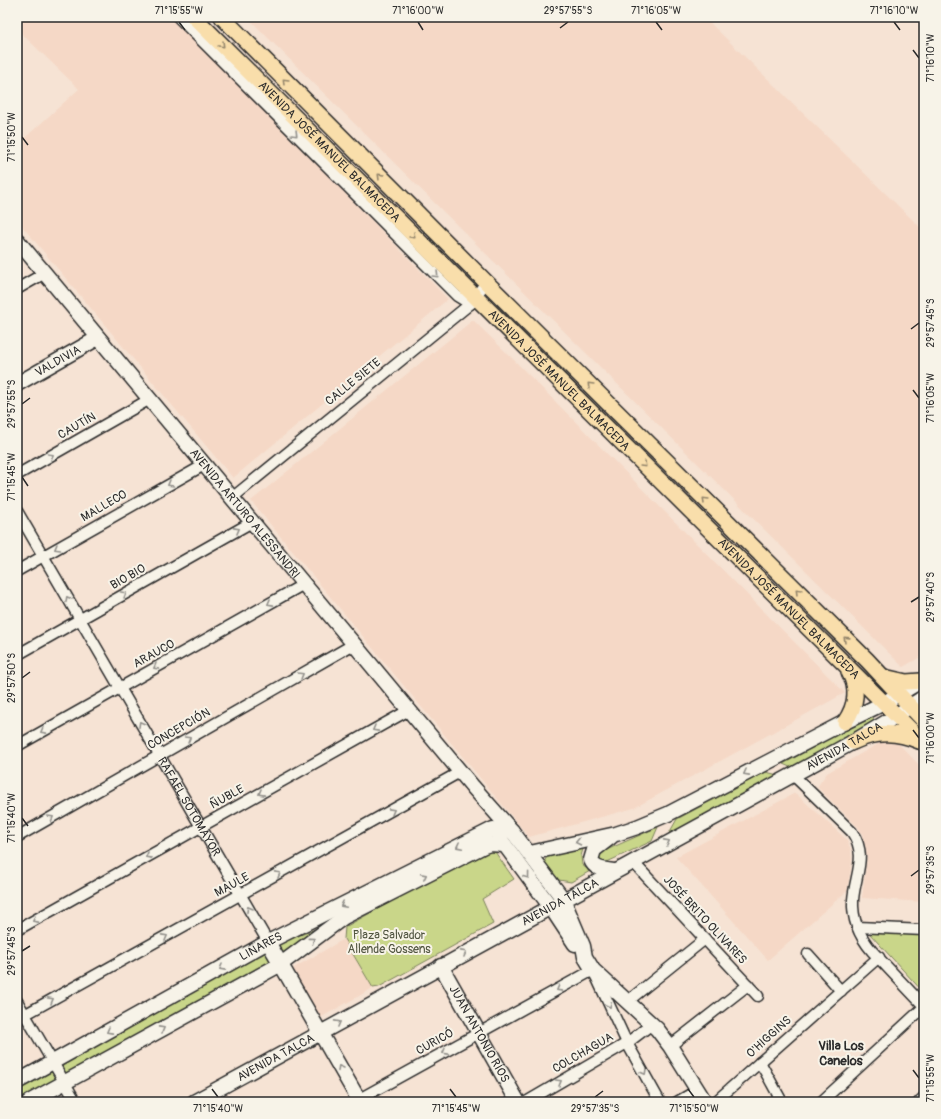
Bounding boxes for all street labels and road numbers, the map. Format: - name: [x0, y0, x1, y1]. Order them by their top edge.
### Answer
- street label: AVENIDA JOSÉ MANUEL BALMACEDA: [255, 78, 404, 226]
- street label: AVENIDA JOSÉ MANUEL BALMACEDA: [485, 306, 633, 454]
- street label: VALDIVIA: [32, 342, 84, 380]
- street label: CALLE SIETE: [322, 355, 384, 409]
- street label: CAUTÍN: [55, 408, 99, 443]
- street label: AVENIDA ARTURO ALESSANDRI: [187, 445, 303, 581]
- street label: MALLECO: [78, 487, 130, 525]
- street label: AVENIDA JOSÉ MANUEL BALMACEDA: [715, 535, 863, 683]
- street label: BIO BIO: [108, 561, 149, 593]
- street label: ARAUCO: [131, 636, 178, 671]
- street label: CONCEPCIÓN: [144, 704, 213, 753]
- street label: AVENIDA TALCA: [803, 719, 885, 774]
- street label: RAFAEL SOTOMAYOR: [154, 754, 224, 859]
- street label: ÑUBLE: [207, 781, 247, 812]
- street label: MAULE: [212, 869, 252, 901]
- street label: JOSÉ BRITO OLIVARES: [660, 872, 751, 967]
- street label: AVENIDA TALCA: [519, 875, 601, 929]
- street label: LINARES: [237, 929, 285, 964]
- street label: JUAN ANTONIO RÍOS: [446, 983, 513, 1085]
- street label: O'HIGGINS: [743, 1013, 795, 1061]
- street label: CURICÓ: [413, 1025, 457, 1059]
- street label: COLCHAGUA: [550, 1029, 616, 1076]
- street label: AVENIDA TALCA: [235, 1030, 317, 1084]

